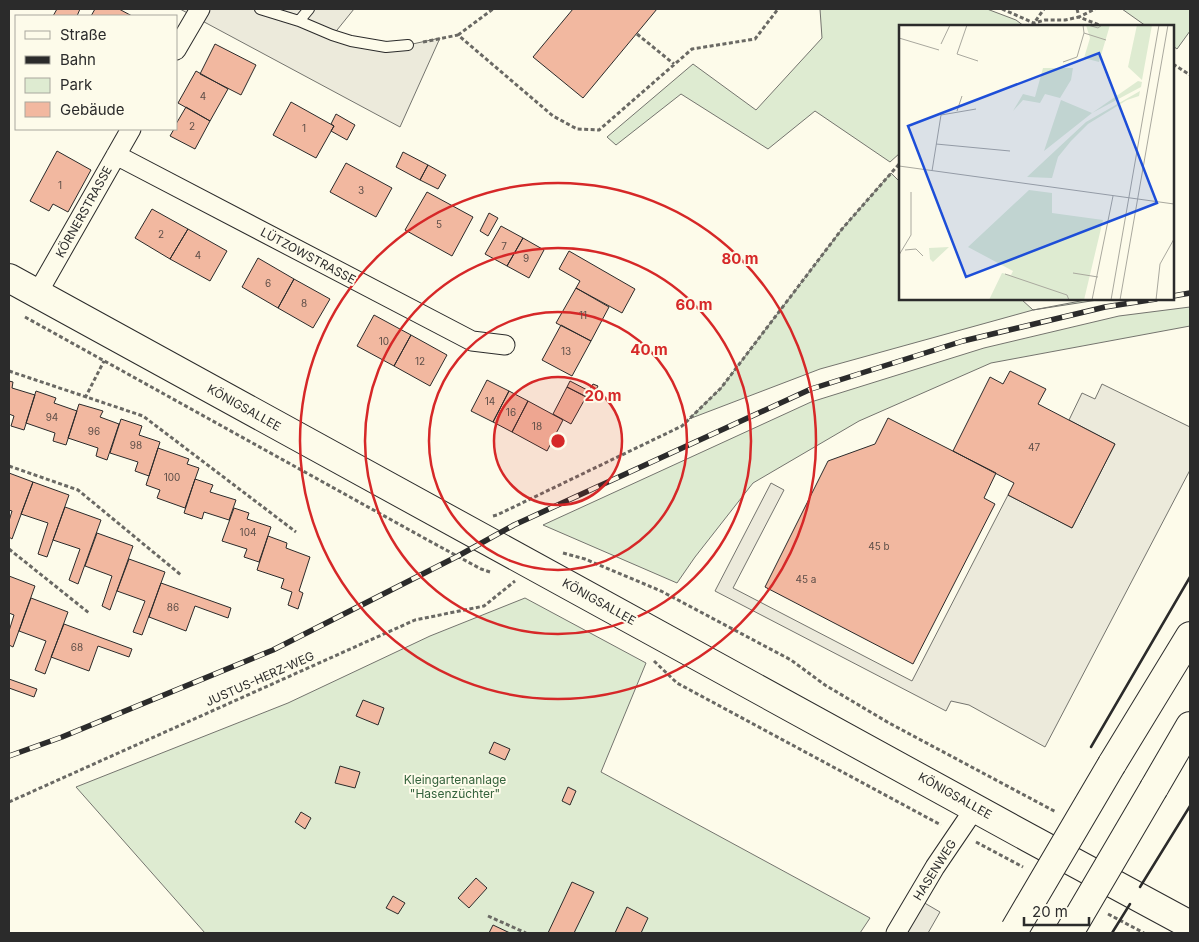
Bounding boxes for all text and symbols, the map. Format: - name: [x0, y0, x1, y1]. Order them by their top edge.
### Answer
- legend: [15, 15, 178, 130]
- text: Straße: [60, 25, 107, 44]
- inset map: [899, 25, 1174, 300]
- text: Bahn: [60, 50, 96, 69]
- text: Park: [60, 75, 93, 94]
- house number: 4: [200, 90, 206, 102]
- text: Gebäude: [60, 100, 125, 119]
- house number: 2: [189, 120, 195, 132]
- house number: 1: [302, 122, 306, 134]
- street label: KÖRNERSTRASSE: [52, 163, 115, 260]
- house number: 1: [58, 179, 62, 191]
- house number: 3: [358, 184, 364, 196]
- house number: 5: [436, 218, 442, 230]
- street label: LÜTZOWSTRASSE: [258, 224, 358, 287]
- house number: 2: [158, 228, 164, 240]
- house number: 7: [501, 240, 507, 252]
- house number: 4: [195, 249, 201, 261]
- text: 80 m: [721, 249, 759, 268]
- house number: 9: [523, 252, 529, 264]
- house number: 6: [265, 277, 271, 289]
- text: 60 m: [675, 295, 713, 314]
- house number: 8: [301, 297, 307, 309]
- house number: 11: [579, 309, 587, 321]
- house number: 10: [379, 335, 389, 347]
- text: 40 m: [630, 340, 668, 359]
- house number: 13: [561, 345, 571, 357]
- house number: 12: [415, 355, 425, 367]
- street label: KÖNIGSALLEE: [205, 381, 284, 434]
- text: 20 m: [585, 386, 621, 405]
- house number: 14: [485, 395, 495, 407]
- house number: 16: [506, 406, 516, 418]
- house number: 94: [46, 411, 58, 423]
- house number: 18: [532, 420, 542, 432]
- house number: 96: [88, 425, 100, 437]
- centre of rings: [549, 432, 567, 450]
- house number: 98: [130, 439, 142, 451]
- house number: 47: [1028, 441, 1040, 453]
- house number: 100: [164, 471, 180, 483]
- house number: 104: [240, 526, 256, 538]
- house number: 45 b: [868, 540, 890, 552]
- house number: 45 a: [796, 573, 816, 585]
- street label: KÖNIGSALLEE: [560, 575, 639, 628]
- house number: 86: [167, 601, 179, 613]
- house number: 68: [71, 641, 83, 653]
- street label: JUSTUS-HERZ-WEG: [203, 648, 316, 709]
- street label: KÖNIGSALLEE: [916, 769, 995, 822]
- park label: Kleingartenanlage "Hasenzüchter": [404, 772, 506, 801]
- street label: HASENWEG: [910, 836, 959, 903]
- scale bar: [1024, 894, 1089, 926]
- text: 20 m: [1032, 902, 1068, 921]

